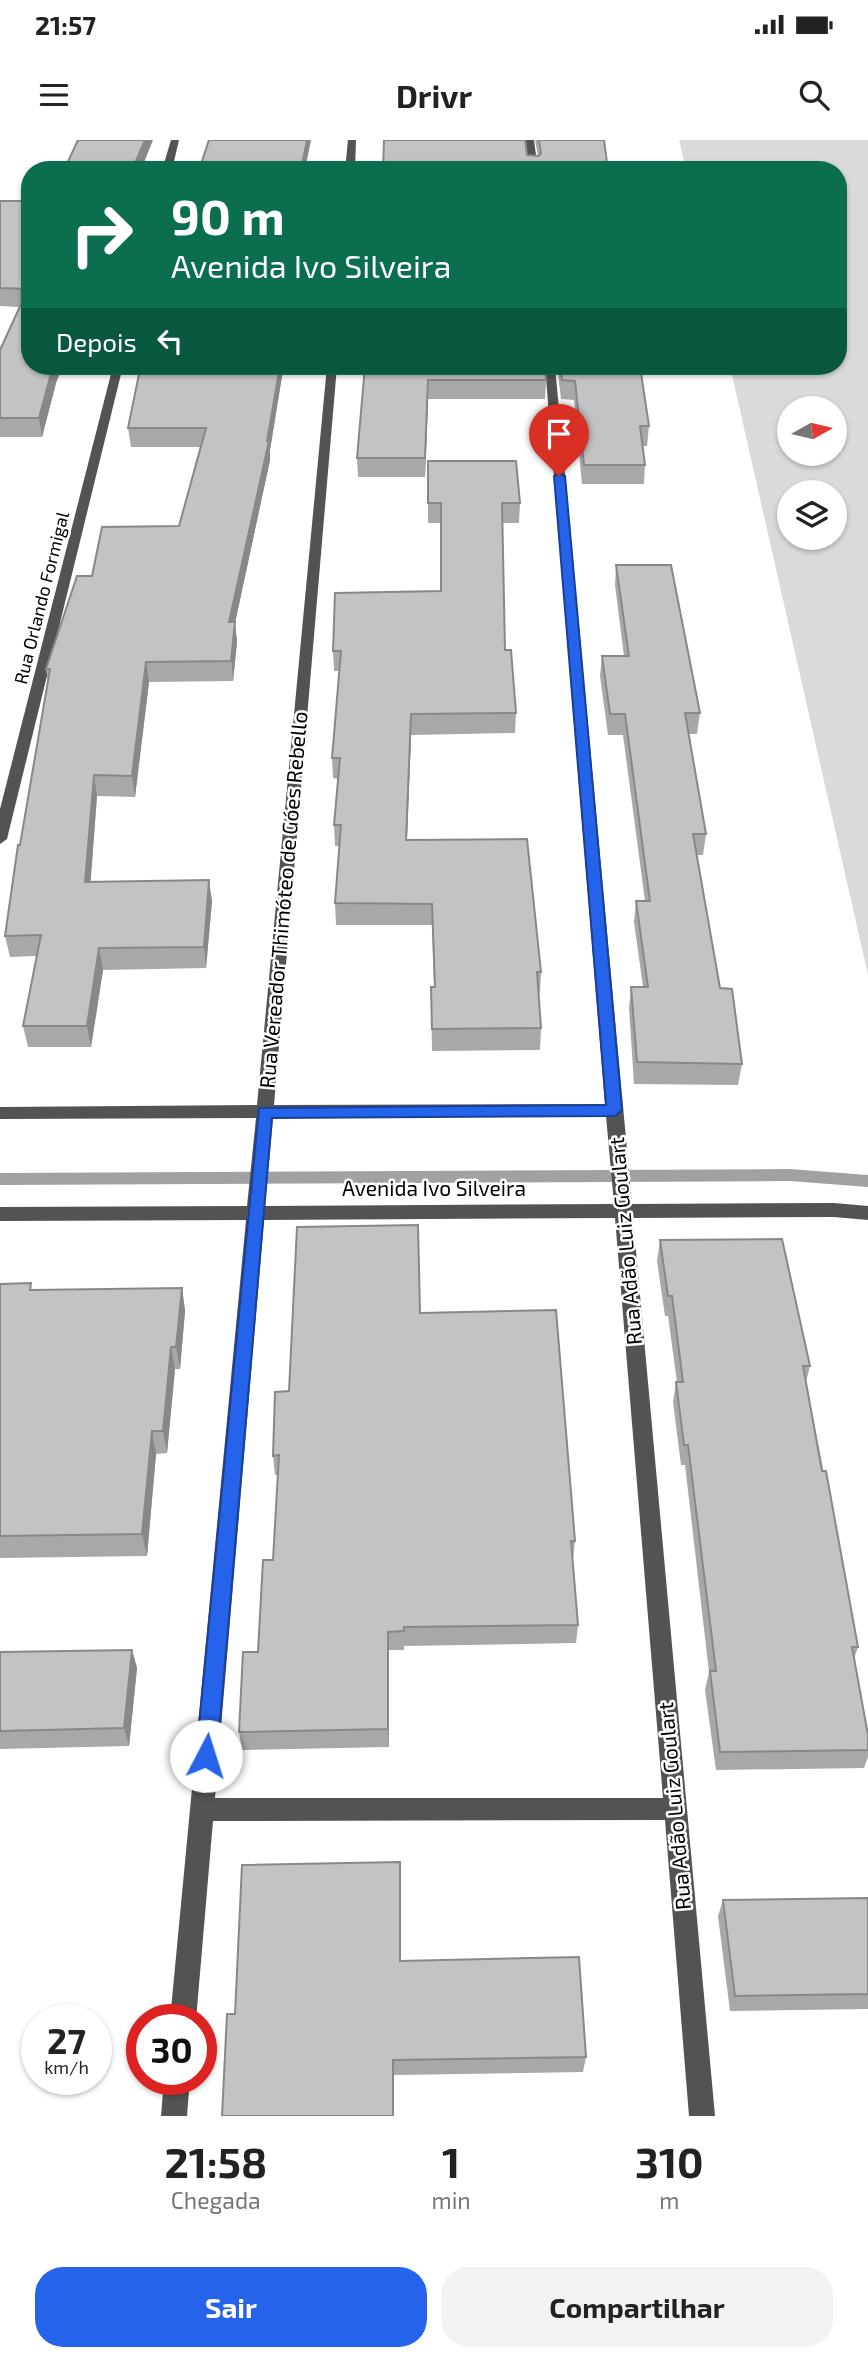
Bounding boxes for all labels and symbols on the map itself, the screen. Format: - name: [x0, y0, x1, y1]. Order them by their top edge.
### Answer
- north arrow: [777, 396, 847, 466]
- pin: [529, 404, 589, 476]
- street label: Rua Orlando Formigal: [9, 509, 73, 686]
- street label: Rua Vereador Thimóteo de Góes Rebello: [254, 710, 311, 1089]
- street label: Rua Adão Luiz Goulart: [603, 1136, 646, 1346]
- street label: Avenida Ivo Silveira: [342, 1175, 526, 1200]
- street label: Rua Adão Luiz Goulart: [652, 1701, 695, 1911]
- position arrow: [169, 1719, 243, 1793]
- speed limit sign: 30: [126, 2004, 217, 2095]

